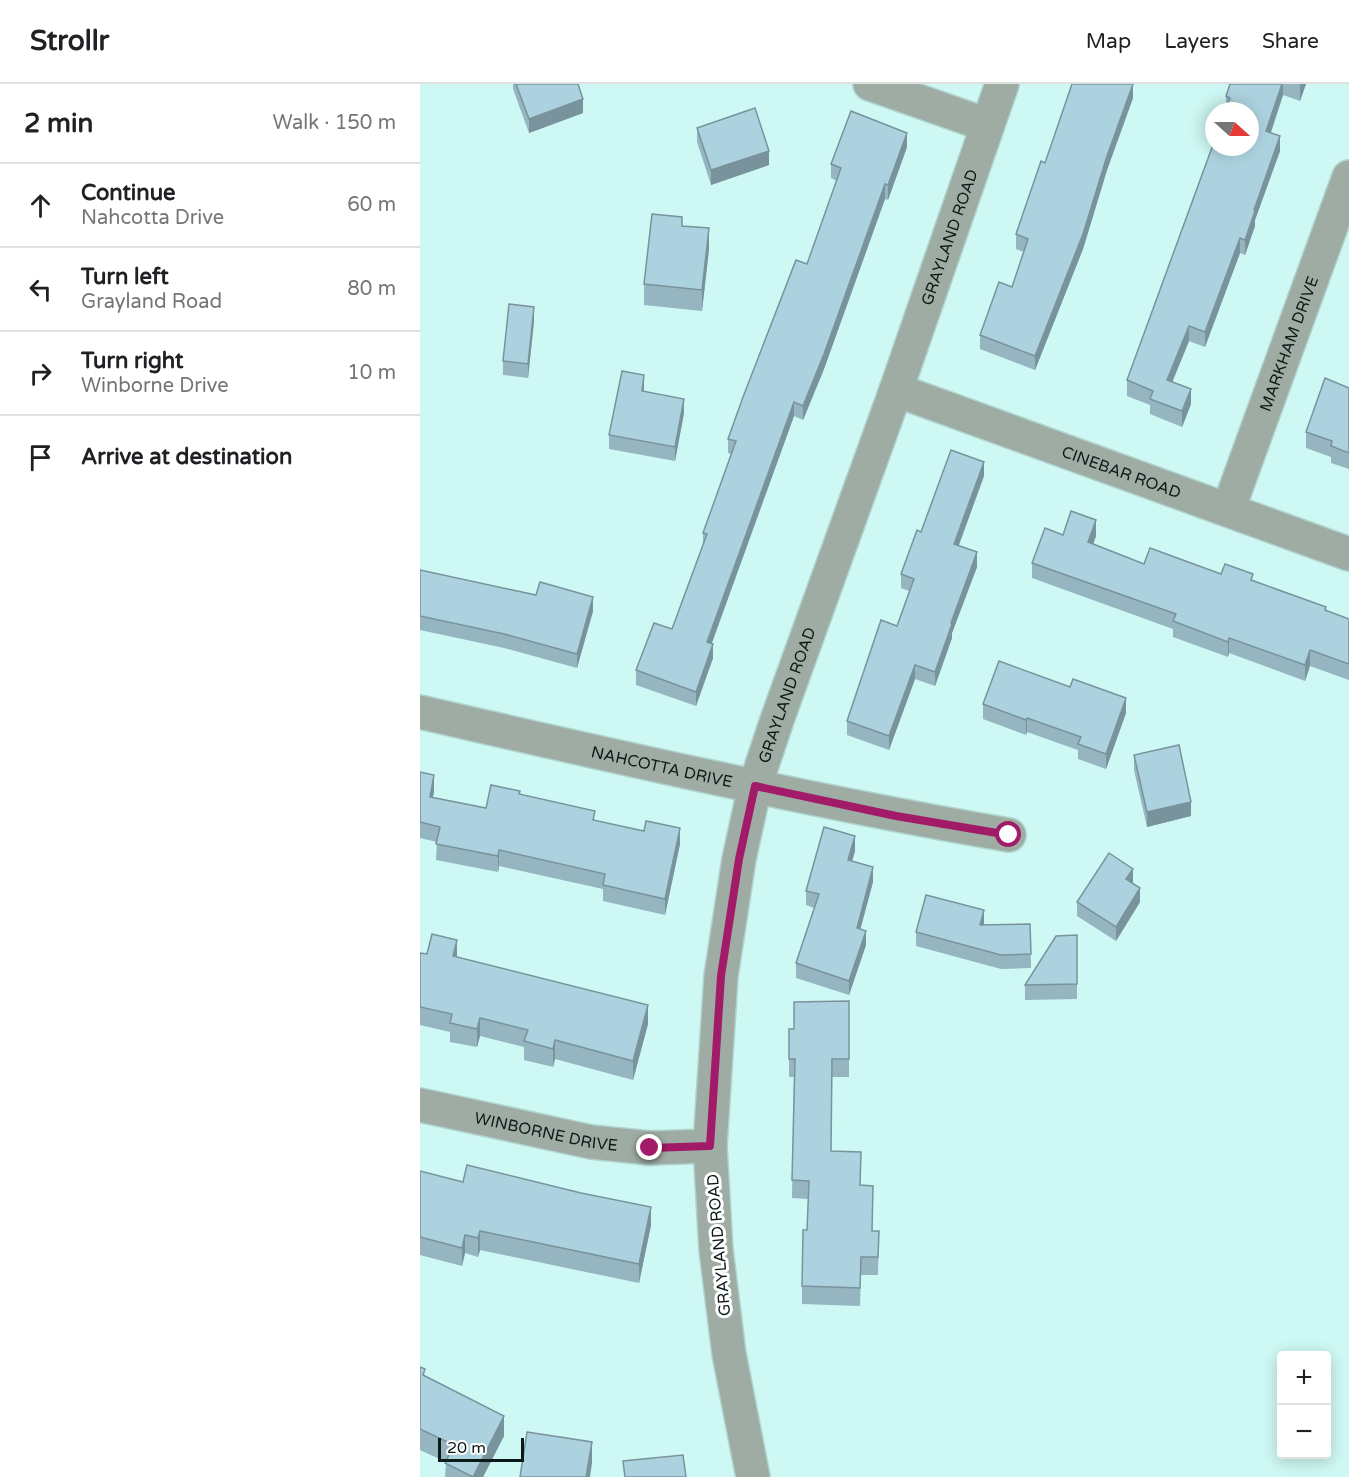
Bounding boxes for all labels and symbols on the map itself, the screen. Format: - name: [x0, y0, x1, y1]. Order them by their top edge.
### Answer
- north arrow: [1205, 102, 1259, 156]
- street label: GRAYLAND ROAD: [917, 167, 983, 308]
- street label: MARKHAM DRIVE: [1256, 274, 1323, 414]
- street label: CINEBAR ROAD: [1059, 442, 1184, 503]
- street label: GRAYLAND ROAD: [754, 625, 821, 766]
- street label: NAHCOTTA DRIVE: [589, 742, 734, 792]
- route start: [995, 821, 1021, 847]
- street label: WINBORNE DRIVE: [473, 1108, 619, 1156]
- route end: [636, 1134, 662, 1160]
- street label: GRAYLAND ROAD: [703, 1173, 735, 1317]
- scale bar: [438, 1435, 524, 1462]

